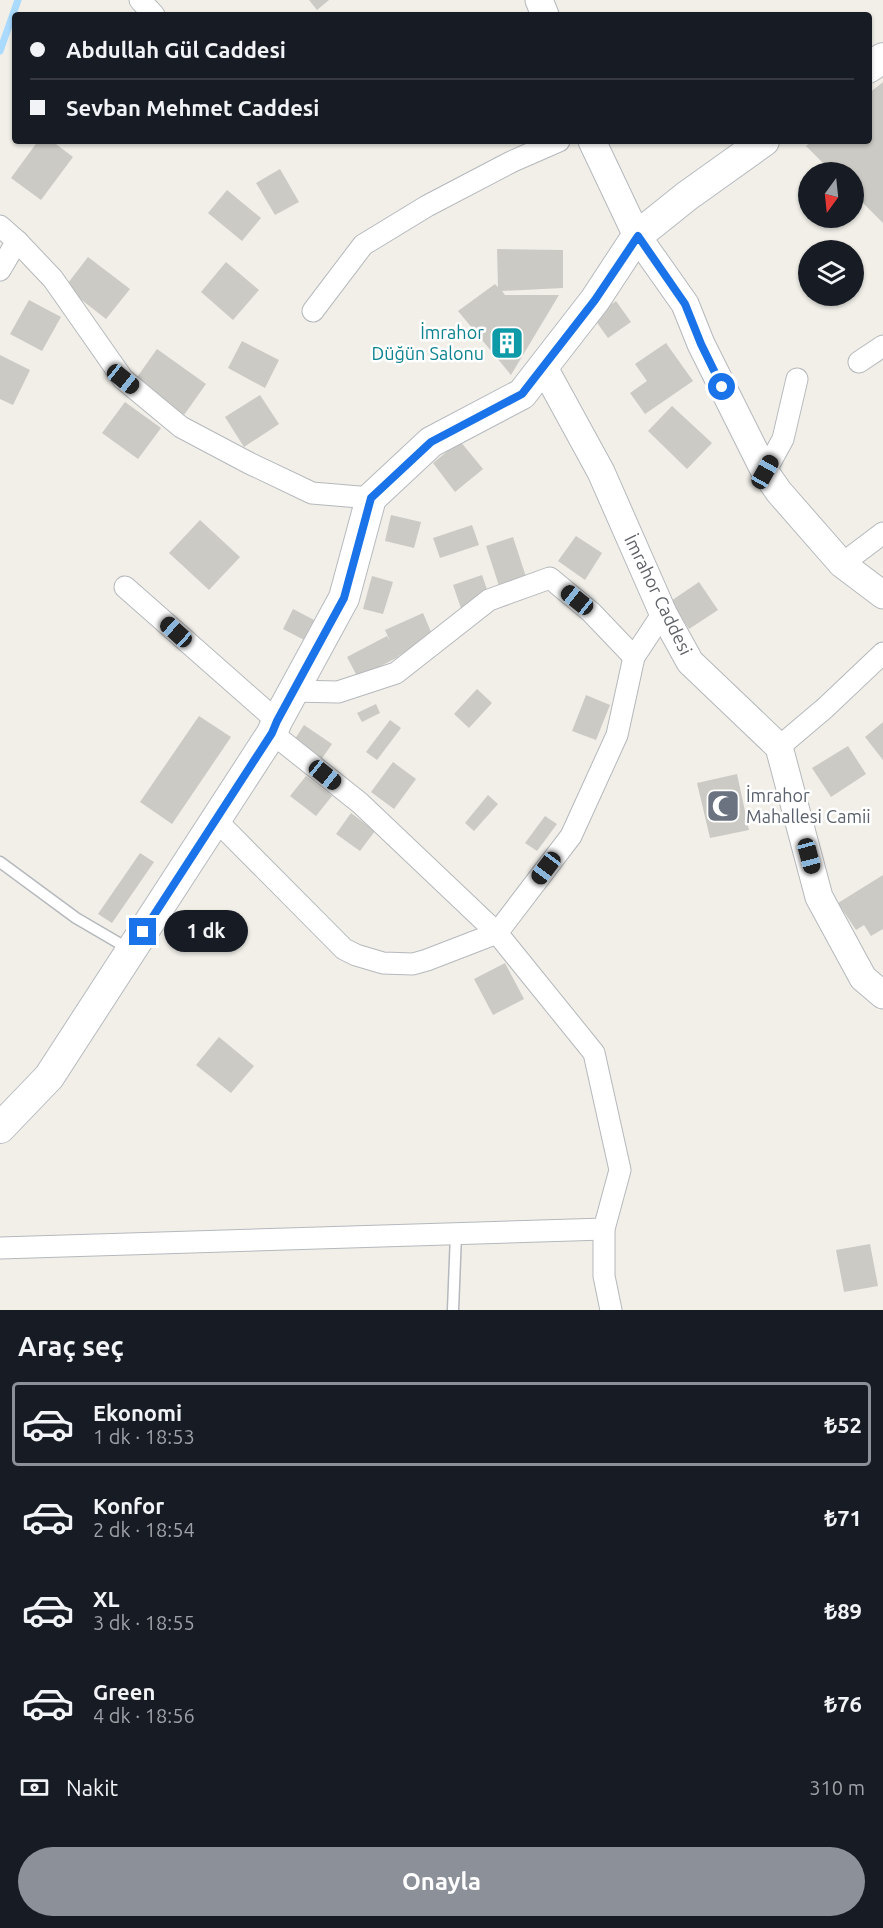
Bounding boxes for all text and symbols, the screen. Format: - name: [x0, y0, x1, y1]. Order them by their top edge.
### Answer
- text: Abdullah Gül Caddesi: [66, 37, 286, 62]
- text: Sevban Mehmet Caddesi: [66, 95, 319, 120]
- north arrow: [798, 162, 864, 228]
- map controls: [798, 162, 864, 306]
- button: layers: [798, 240, 864, 306]
- place label: İmrahor Düğün Salonu: [371, 322, 484, 363]
- building icon: İmrahor Düğün Salonu: [489, 325, 525, 361]
- car: [103, 361, 143, 397]
- route start: [708, 373, 735, 400]
- car: [748, 452, 782, 492]
- street label: İmrahor Caddesi: [621, 531, 697, 658]
- car: [557, 582, 597, 618]
- car: [157, 613, 195, 651]
- car: [305, 757, 345, 793]
- place label: İmrahor Mahallesi Camii: [746, 785, 871, 826]
- mosque icon: İmrahor Mahallesi Camii: [705, 788, 741, 824]
- car: [796, 836, 822, 876]
- car: [528, 848, 564, 888]
- callout: 1 dk: [164, 911, 248, 953]
- route end: [129, 918, 156, 945]
- text: 1 dk: [186, 919, 226, 942]
- text: Araç seç: [18, 1331, 124, 1361]
- icon: car: [21, 1397, 75, 1451]
- text: Ekonomi: [93, 1400, 182, 1425]
- text: ₺52: [825, 1412, 862, 1437]
- text: 1 dk · 18:53: [93, 1425, 195, 1448]
- icon: car: [21, 1490, 75, 1544]
- text: Konfor: [93, 1493, 164, 1518]
- text: ₺71: [825, 1505, 862, 1530]
- text: 2 dk · 18:54: [93, 1518, 195, 1541]
- icon: car: [21, 1583, 75, 1637]
- text: XL: [93, 1586, 120, 1611]
- text: ₺89: [825, 1598, 862, 1623]
- text: 3 dk · 18:55: [93, 1611, 195, 1634]
- icon: car: [21, 1676, 75, 1730]
- text: Green: [93, 1679, 155, 1704]
- text: ₺76: [825, 1691, 862, 1716]
- text: 4 dk · 18:56: [93, 1704, 195, 1727]
- icon: cash: [18, 1771, 51, 1804]
- text: Nakit: [66, 1775, 118, 1800]
- text: 310 m: [809, 1776, 865, 1799]
- button: Onayla: [18, 1847, 865, 1916]

